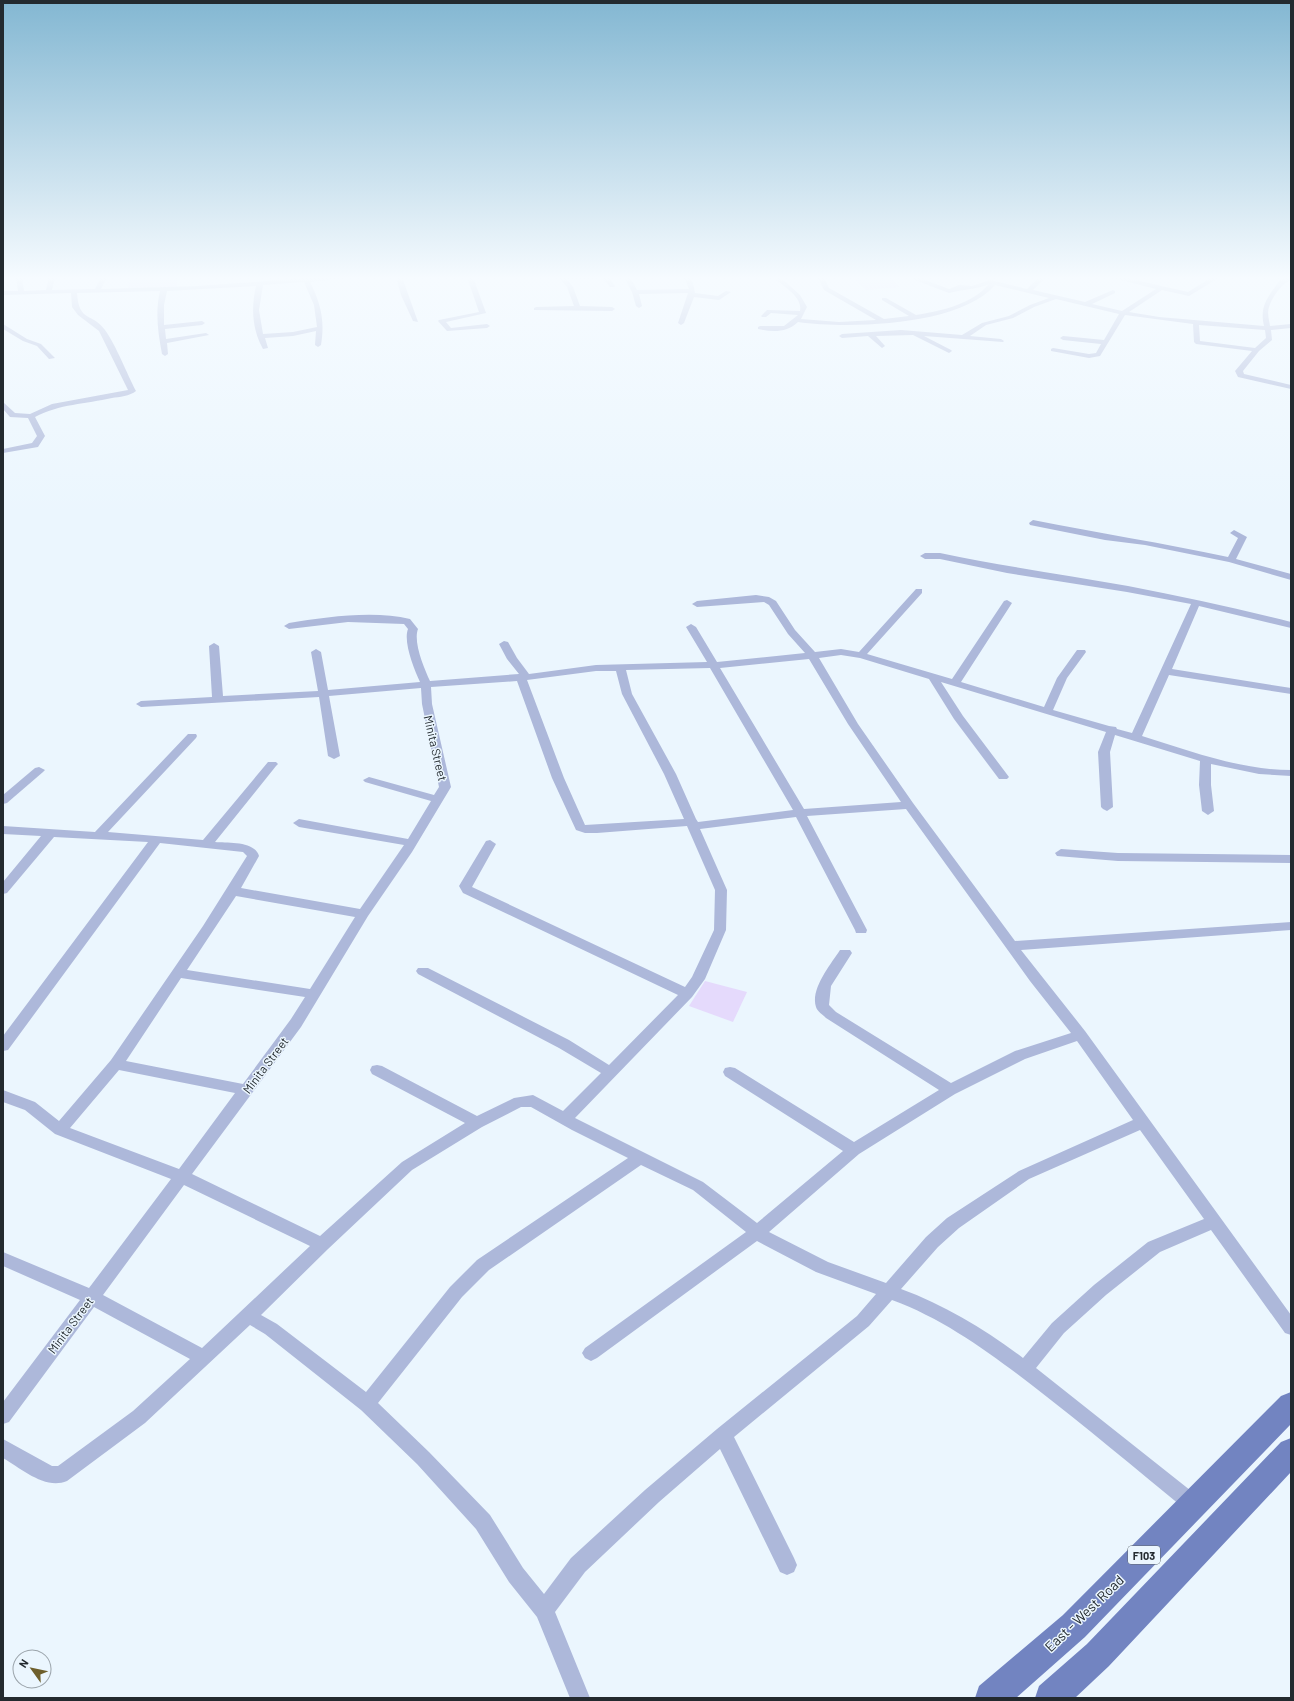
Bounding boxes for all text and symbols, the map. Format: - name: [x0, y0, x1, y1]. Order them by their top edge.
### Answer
- street label: Minita Street: [422, 714, 450, 782]
- street label: Minita Street: [239, 1034, 291, 1096]
- street label: Minita Street: [44, 1294, 96, 1356]
- road number: F103: [1128, 1546, 1160, 1564]
- street label: East - West Road: [1041, 1571, 1127, 1655]
- north arrow: [12, 1649, 52, 1689]
- text: N: [16, 1657, 31, 1670]

